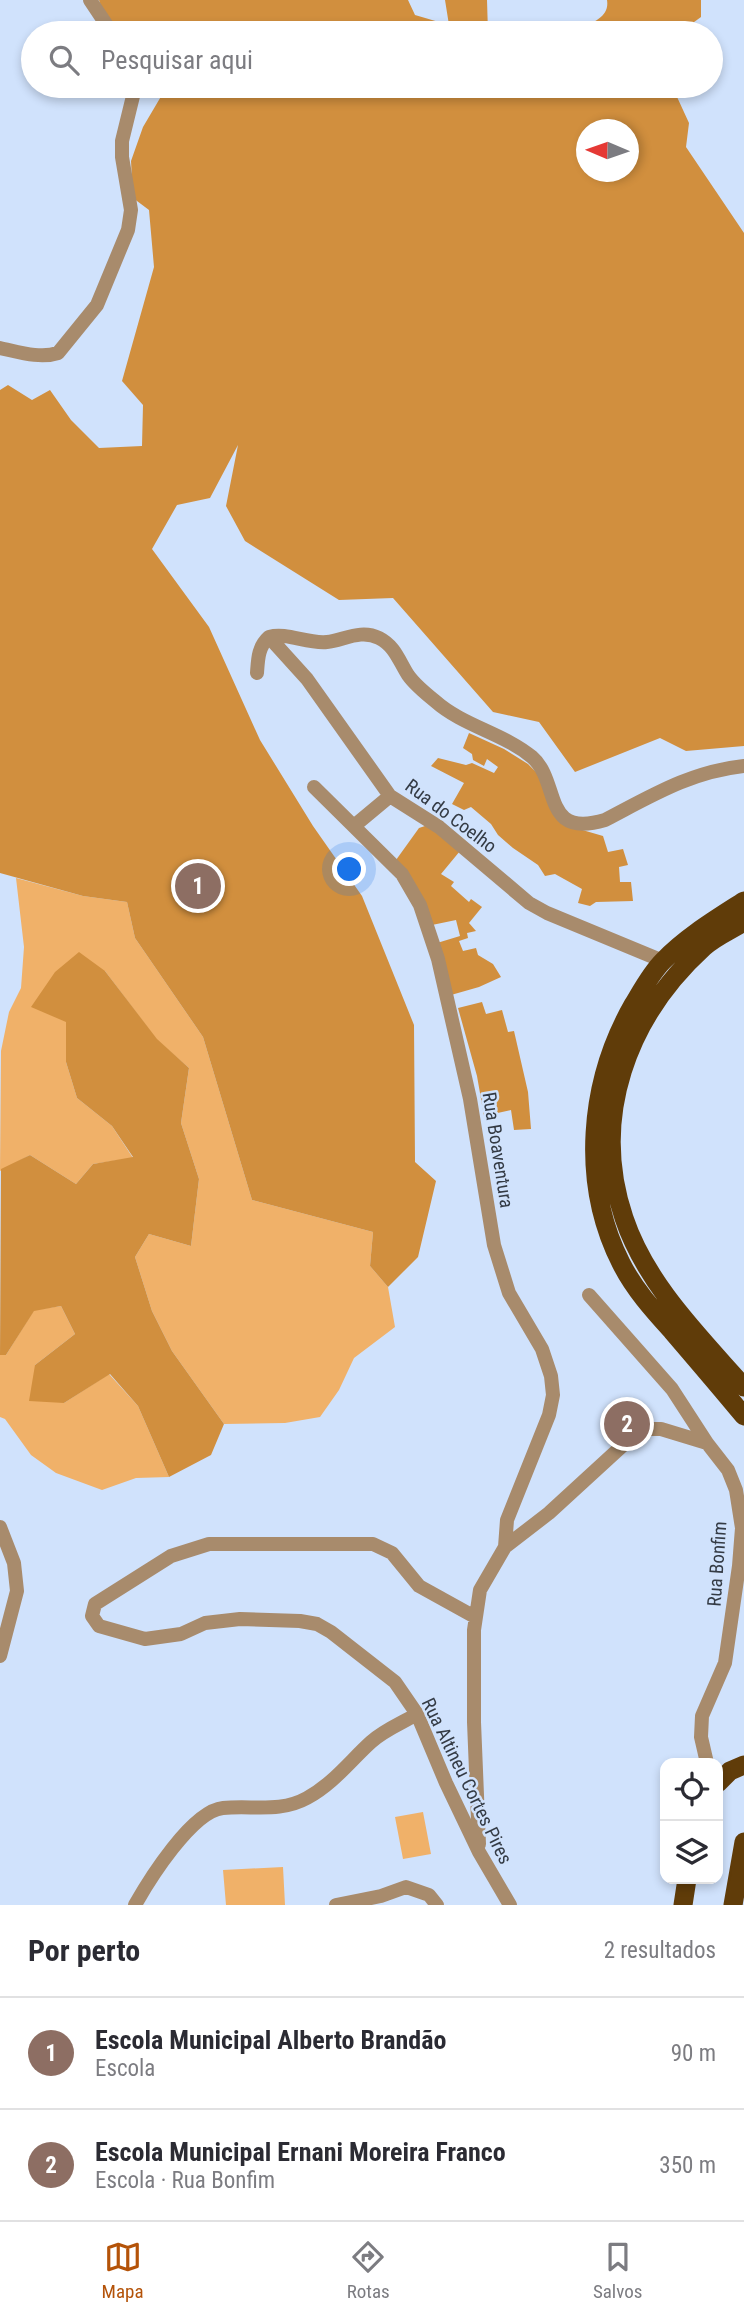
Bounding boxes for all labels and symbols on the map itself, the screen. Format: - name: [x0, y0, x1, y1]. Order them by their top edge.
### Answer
- north arrow: [576, 119, 639, 182]
- street label: Rua do Coelho: [401, 774, 501, 858]
- your location: [332, 852, 366, 886]
- pin: 1: [175, 860, 221, 912]
- street label: Rua Boaventura: [477, 1090, 519, 1210]
- pin: 2: [604, 1398, 650, 1450]
- street label: Rua Bonfim: [703, 1521, 731, 1607]
- street label: Rua Altineu Cortes Pires: [417, 1694, 517, 1868]

